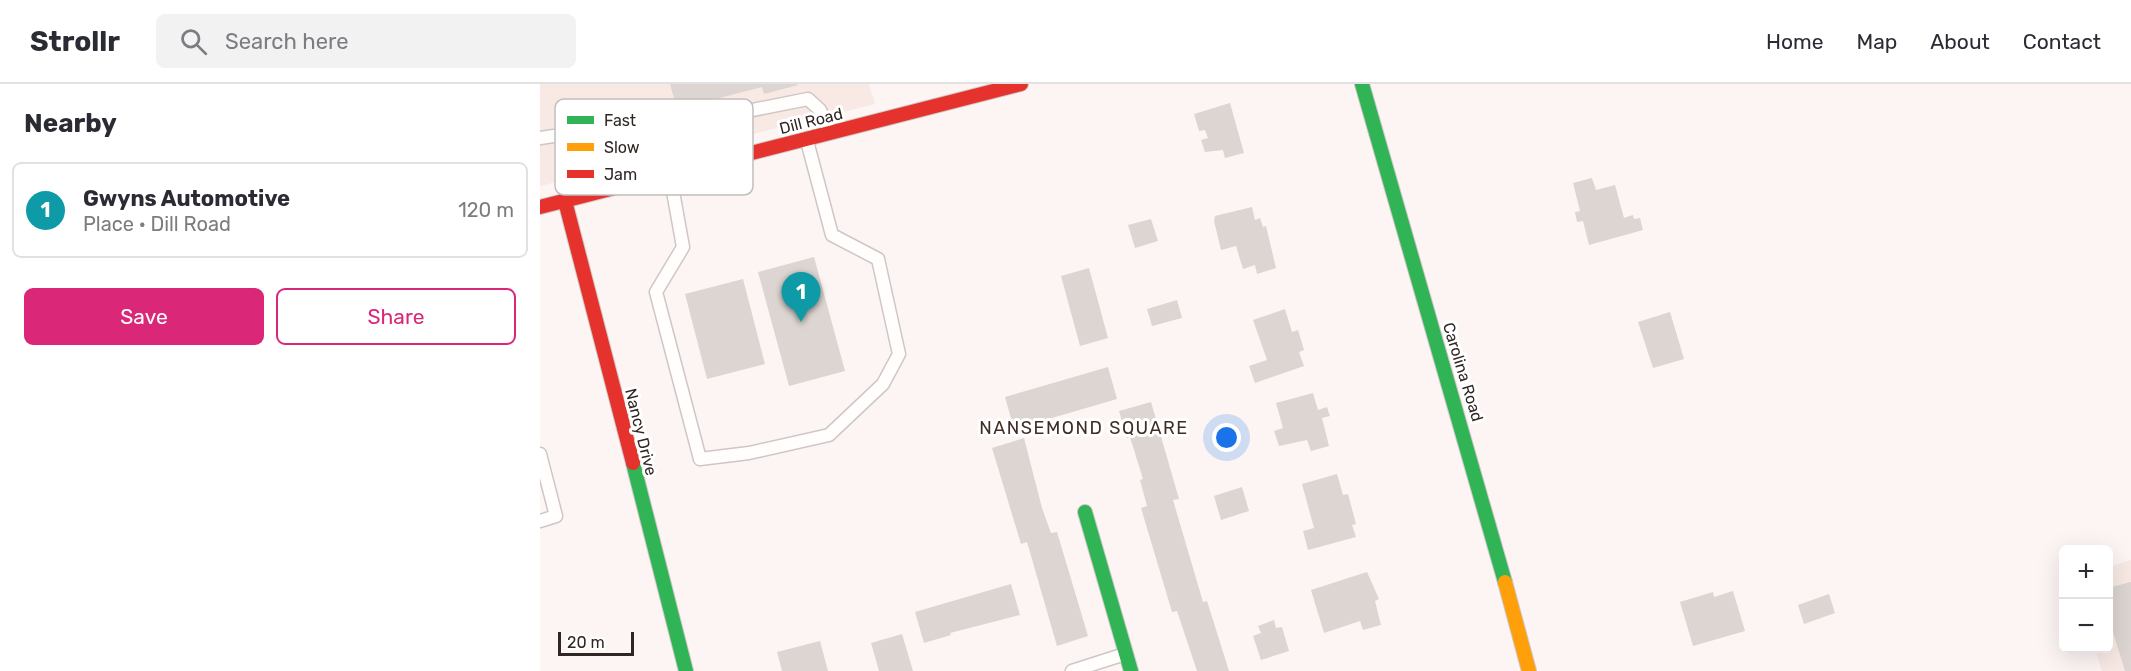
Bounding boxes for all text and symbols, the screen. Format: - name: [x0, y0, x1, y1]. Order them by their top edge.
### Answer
- search box: [156, 14, 576, 68]
- text: Strollr: [30, 25, 120, 58]
- icon: search: [177, 25, 210, 58]
- text: Search here: [225, 28, 348, 55]
- text: Home: [1766, 29, 1823, 54]
- text: Map: [1856, 29, 1897, 54]
- text: About: [1930, 29, 1990, 54]
- text: Contact: [2023, 29, 2101, 54]
- legend: [555, 99, 753, 195]
- street label: Dill Road: [777, 104, 845, 138]
- text: Nearby: [24, 108, 117, 139]
- text: Fast: [604, 111, 636, 130]
- text: Slow: [604, 138, 640, 157]
- text: Jam: [604, 165, 637, 184]
- text: Gwyns Automotive: [83, 185, 290, 212]
- text: 1: [41, 198, 50, 222]
- text: 120 m: [458, 198, 514, 222]
- text: Place · Dill Road: [83, 212, 231, 236]
- pin: 1: [782, 272, 820, 322]
- button: Save: [24, 288, 264, 345]
- button: Share: [276, 288, 516, 345]
- street label: Carolina Road: [1439, 320, 1487, 424]
- street label: Nancy Drive: [621, 386, 661, 478]
- district label: NANSEMOND SQUARE: [979, 417, 1189, 439]
- your location: [1212, 423, 1241, 452]
- map controls: [2059, 545, 2113, 653]
- button: +: [2059, 545, 2113, 599]
- button: −: [2059, 599, 2113, 653]
- scale bar: [558, 629, 634, 656]
- text: 20 m: [567, 633, 605, 652]

